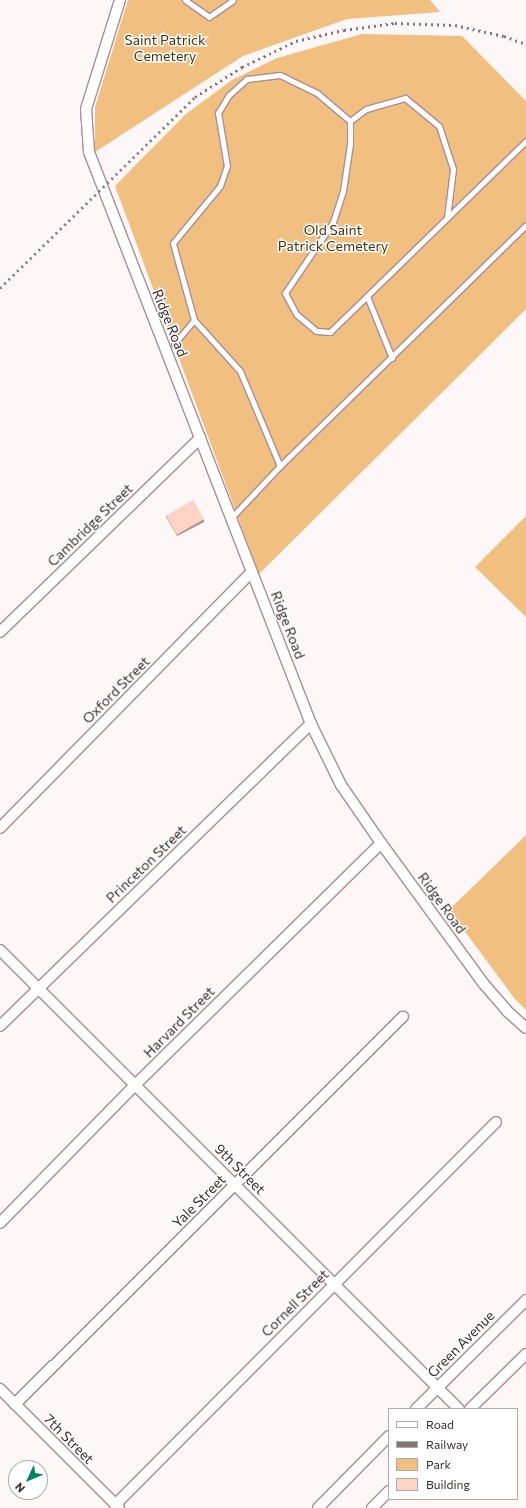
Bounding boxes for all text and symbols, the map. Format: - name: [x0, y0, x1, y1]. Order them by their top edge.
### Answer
- park label: Saint Patrick Cemetery: [124, 32, 206, 64]
- park label: Old Saint Patrick Cemetery: [278, 222, 388, 254]
- street label: Ridge Road: [149, 287, 191, 359]
- street label: Cambridge Street: [44, 480, 136, 570]
- street label: Ridge Road: [267, 589, 309, 661]
- street label: Oxford Street: [79, 653, 153, 727]
- street label: Princeton Street: [103, 822, 189, 906]
- street label: Ridge Road: [414, 869, 470, 937]
- street label: Harvard Street: [140, 983, 218, 1061]
- street label: 9th Street: [211, 1140, 269, 1198]
- street label: Yale Street: [169, 1171, 229, 1231]
- street label: Cornell Street: [258, 1266, 332, 1340]
- street label: Green Avenue: [424, 1307, 498, 1381]
- legend: [388, 1408, 518, 1500]
- street label: 7th Street: [41, 1411, 97, 1467]
- text: Road: [426, 1417, 454, 1431]
- text: Railway: [426, 1437, 468, 1451]
- text: Park: [426, 1457, 451, 1471]
- north arrow: [8, 1460, 48, 1500]
- text: Building: [426, 1477, 470, 1491]
- text: N: [12, 1481, 27, 1495]

